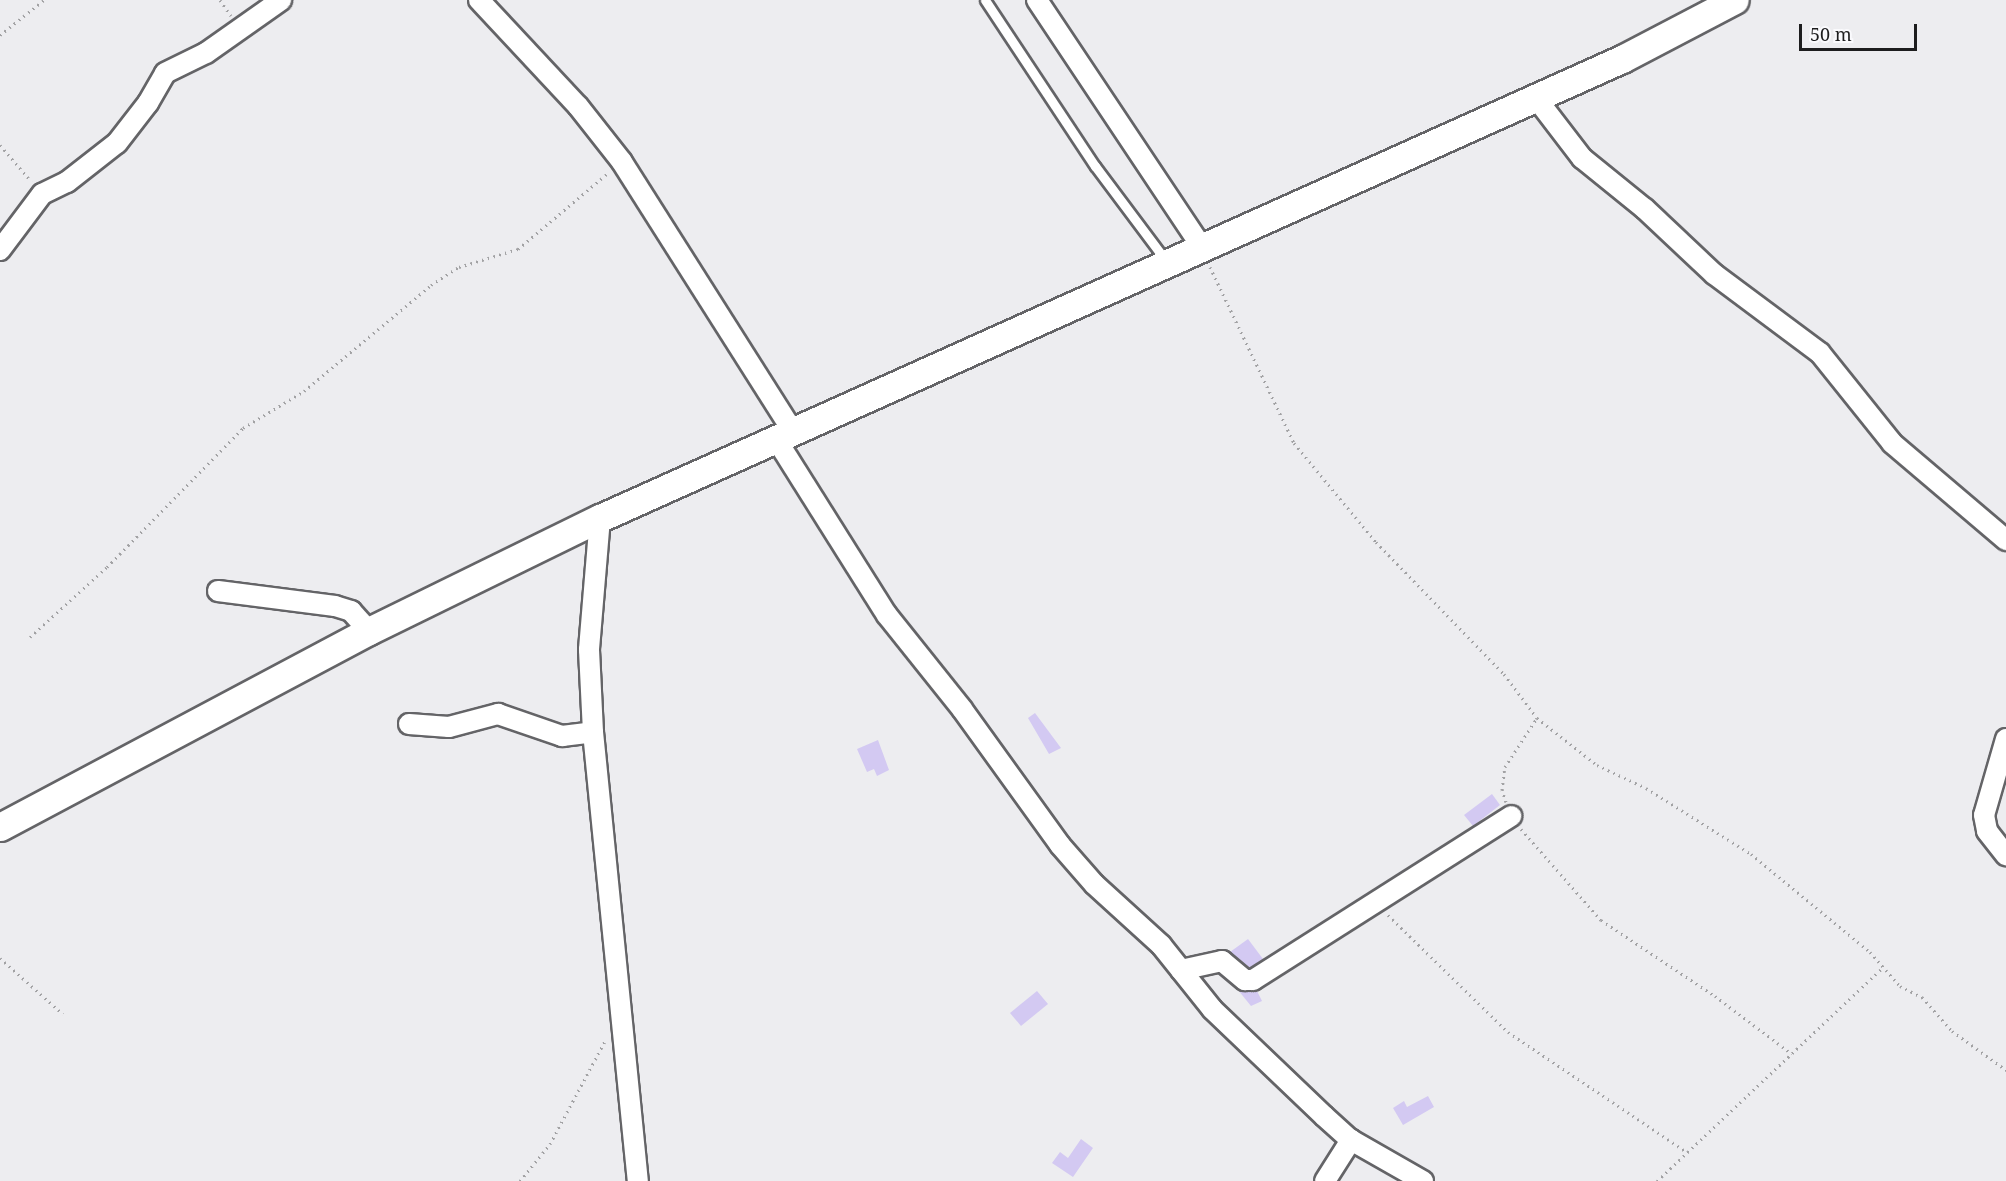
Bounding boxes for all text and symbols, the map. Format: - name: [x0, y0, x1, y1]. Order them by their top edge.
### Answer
- scale bar: [1802, 12, 1920, 50]
- text: 50 m: [1810, 22, 1852, 46]

